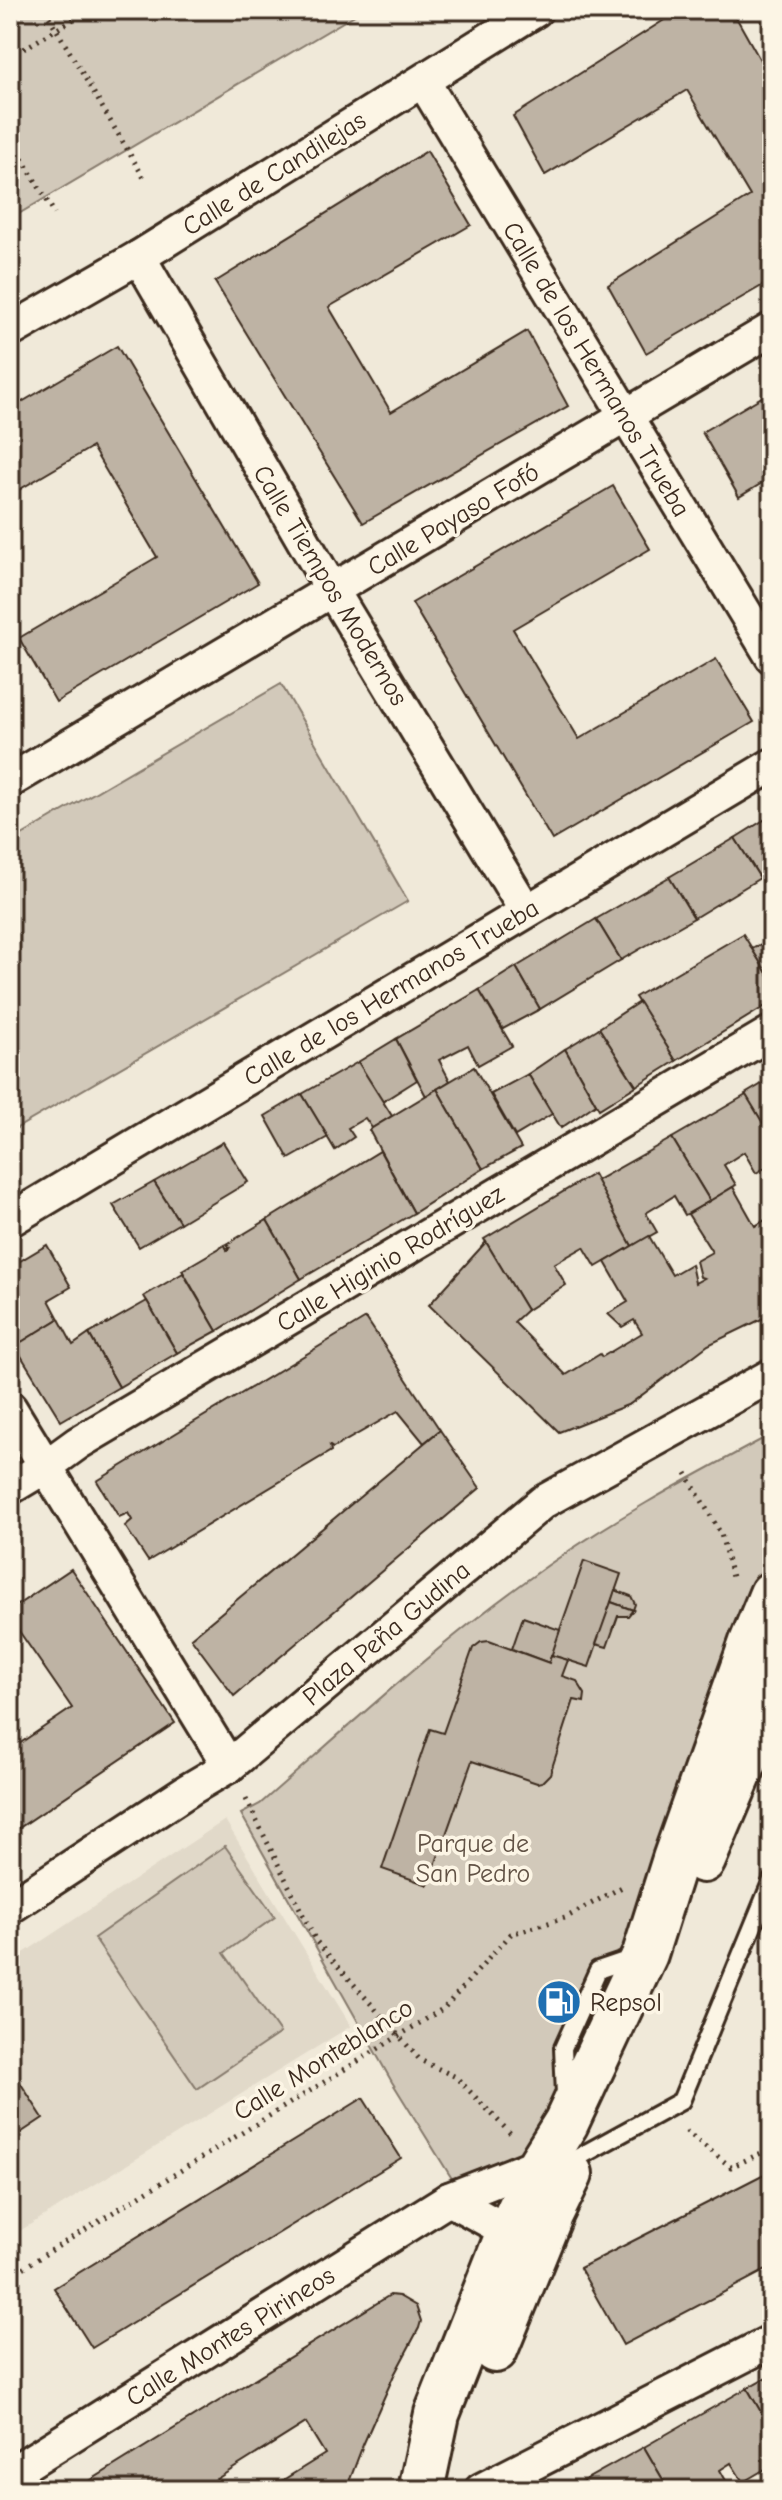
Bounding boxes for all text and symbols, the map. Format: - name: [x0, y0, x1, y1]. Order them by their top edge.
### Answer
- street label: Calle de Candilejas: [177, 105, 372, 242]
- street label: Calle de los Hermanos Trueba: [496, 217, 696, 522]
- street label: Calle Payaso Fofó: [362, 457, 545, 583]
- street label: Calle Tiempos Modernos: [247, 460, 414, 711]
- street label: Calle de los Hermanos Trueba: [239, 893, 544, 1093]
- street label: Calle Higinio Rodríguez: [271, 1179, 510, 1339]
- street label: Plaza Peña Gudina: [297, 1555, 476, 1712]
- park label: Parque de San Pedro: [416, 1829, 530, 1889]
- fuel station icon: Repsol: [535, 1978, 583, 2026]
- place label: Repsol: [590, 1988, 662, 2018]
- street label: Calle Monteblanco: [228, 1993, 419, 2127]
- street label: Calle Montes Pirineos: [121, 2261, 340, 2413]

